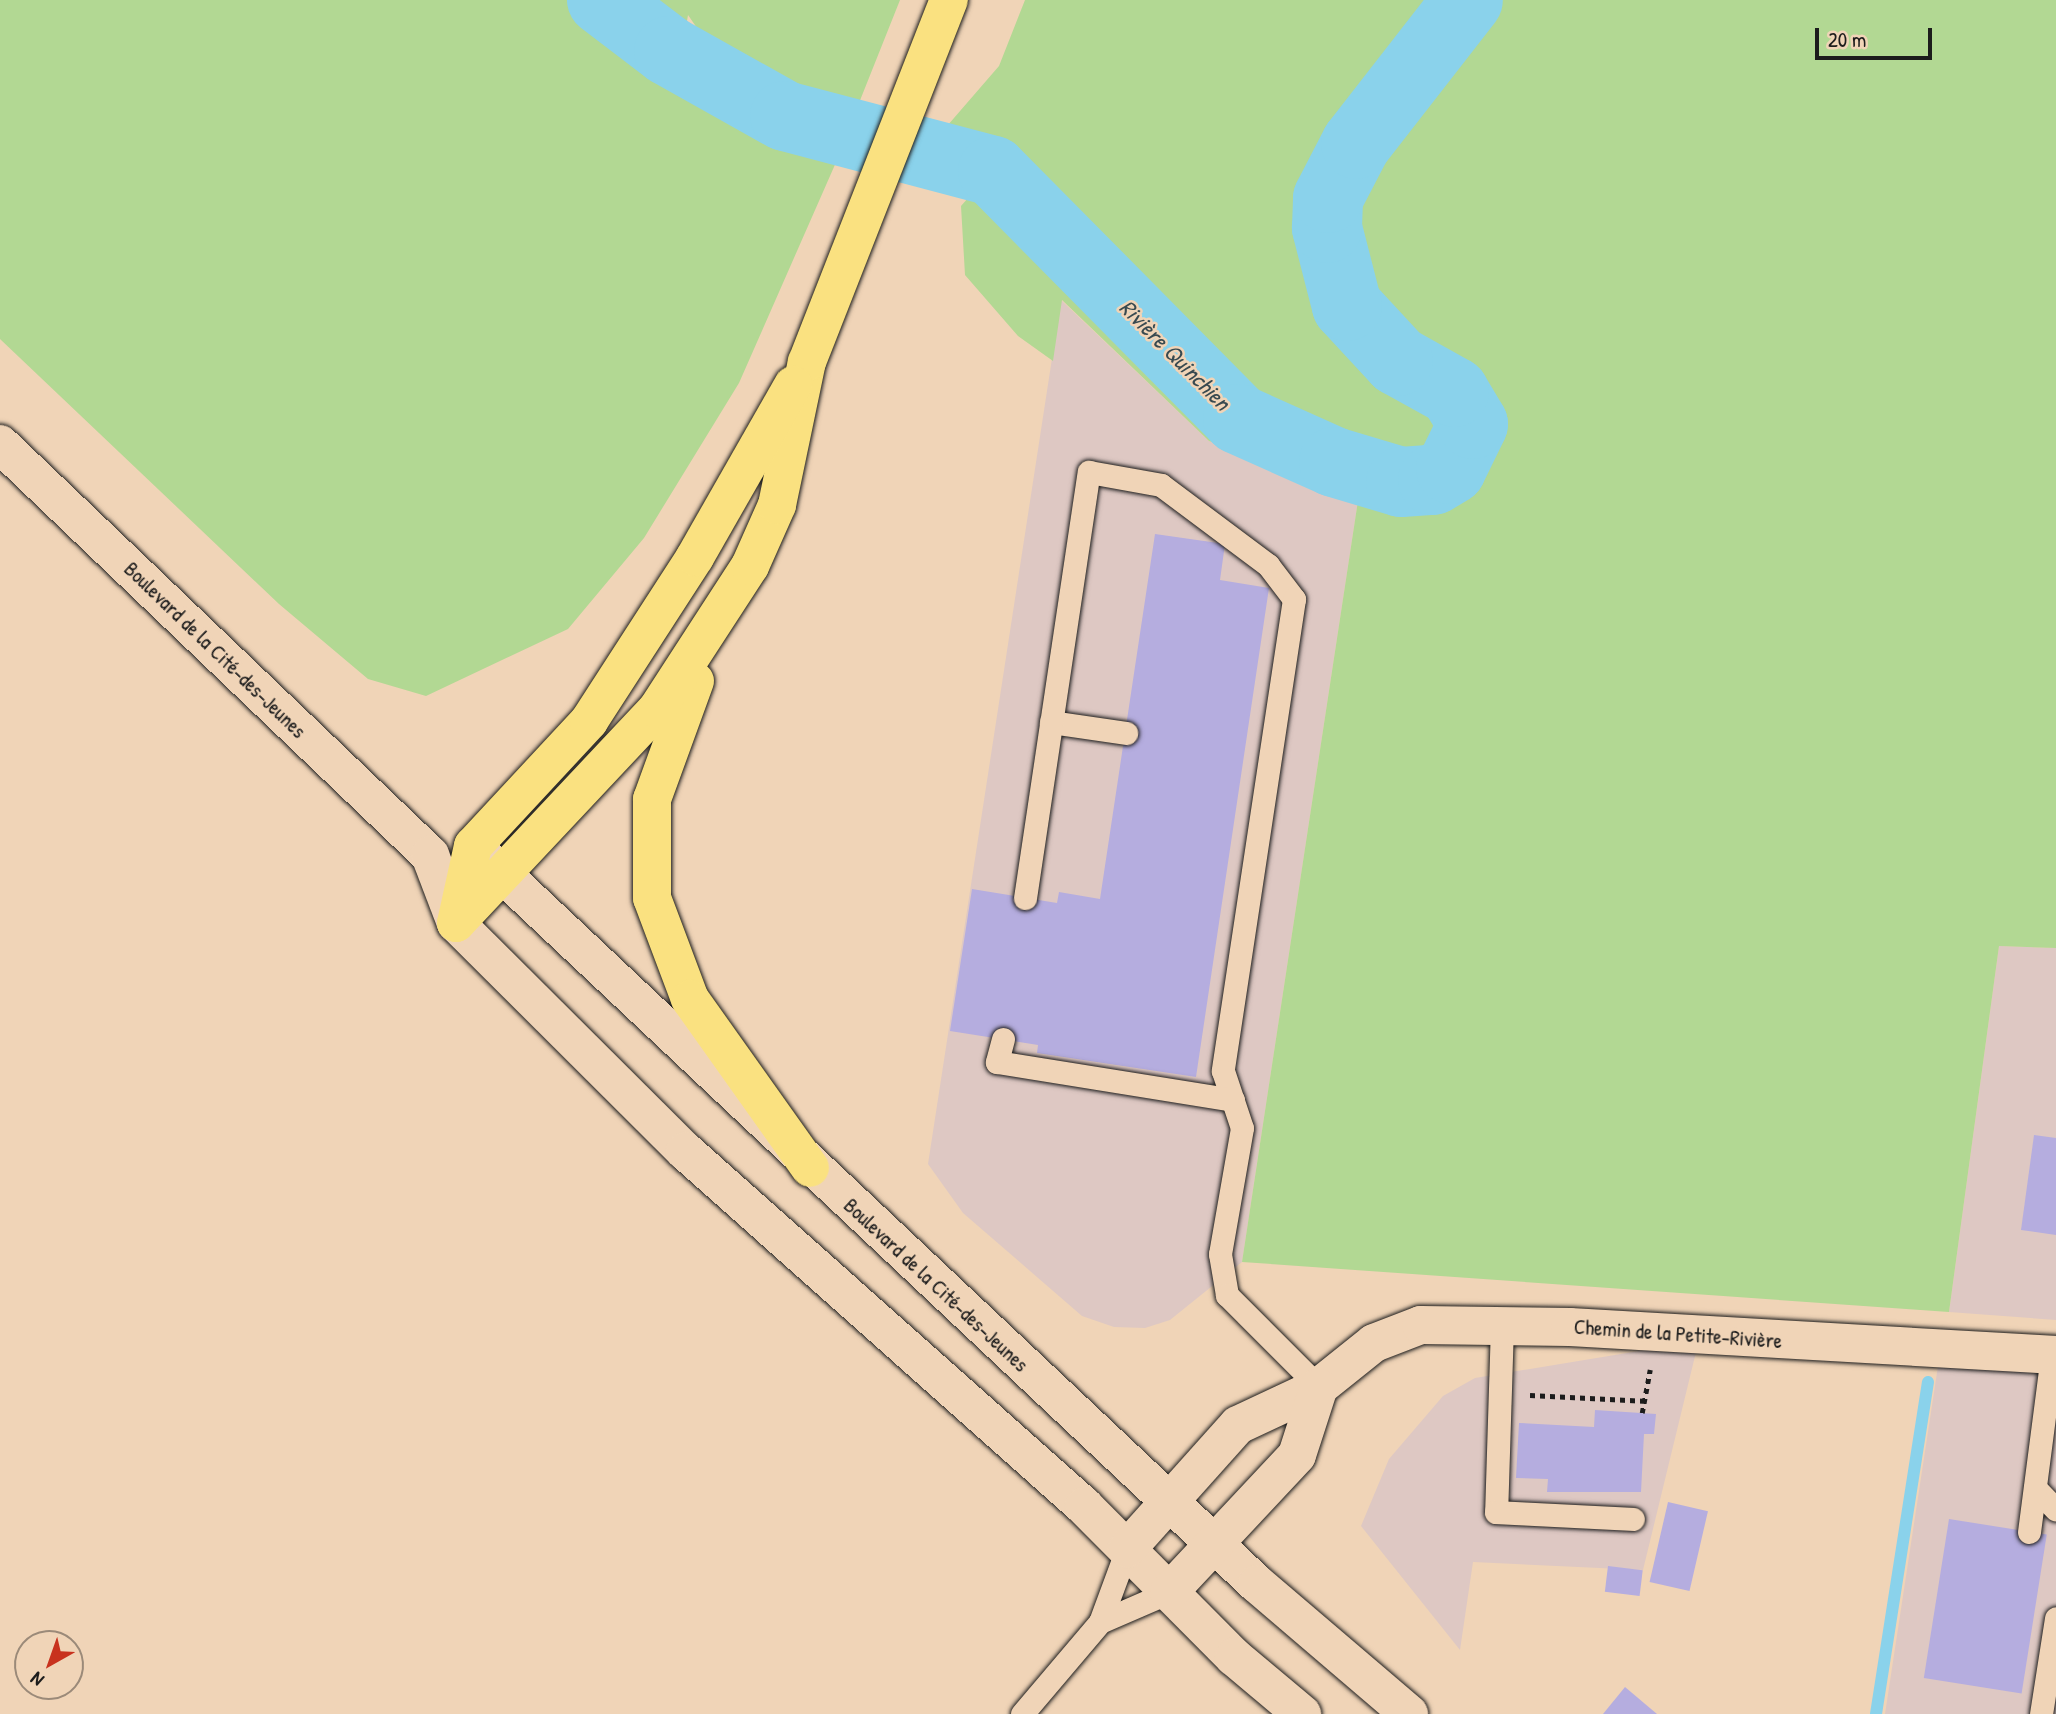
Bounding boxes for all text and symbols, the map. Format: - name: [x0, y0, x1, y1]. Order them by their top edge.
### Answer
- scale bar: [1818, 14, 1935, 58]
- text: 20 m: [1828, 25, 1866, 54]
- water label: Rivière Quinchien: [1114, 294, 1236, 416]
- street label: Boulevard de la Cité-des-Jeunes: [119, 557, 311, 743]
- street label: Boulevard de la Cité-des-Jeunes: [839, 1193, 1033, 1377]
- street label: Chemin de la Petite-Rivière: [1573, 1314, 1783, 1354]
- north arrow: [14, 1630, 84, 1700]
- text: N: [25, 1666, 49, 1693]

